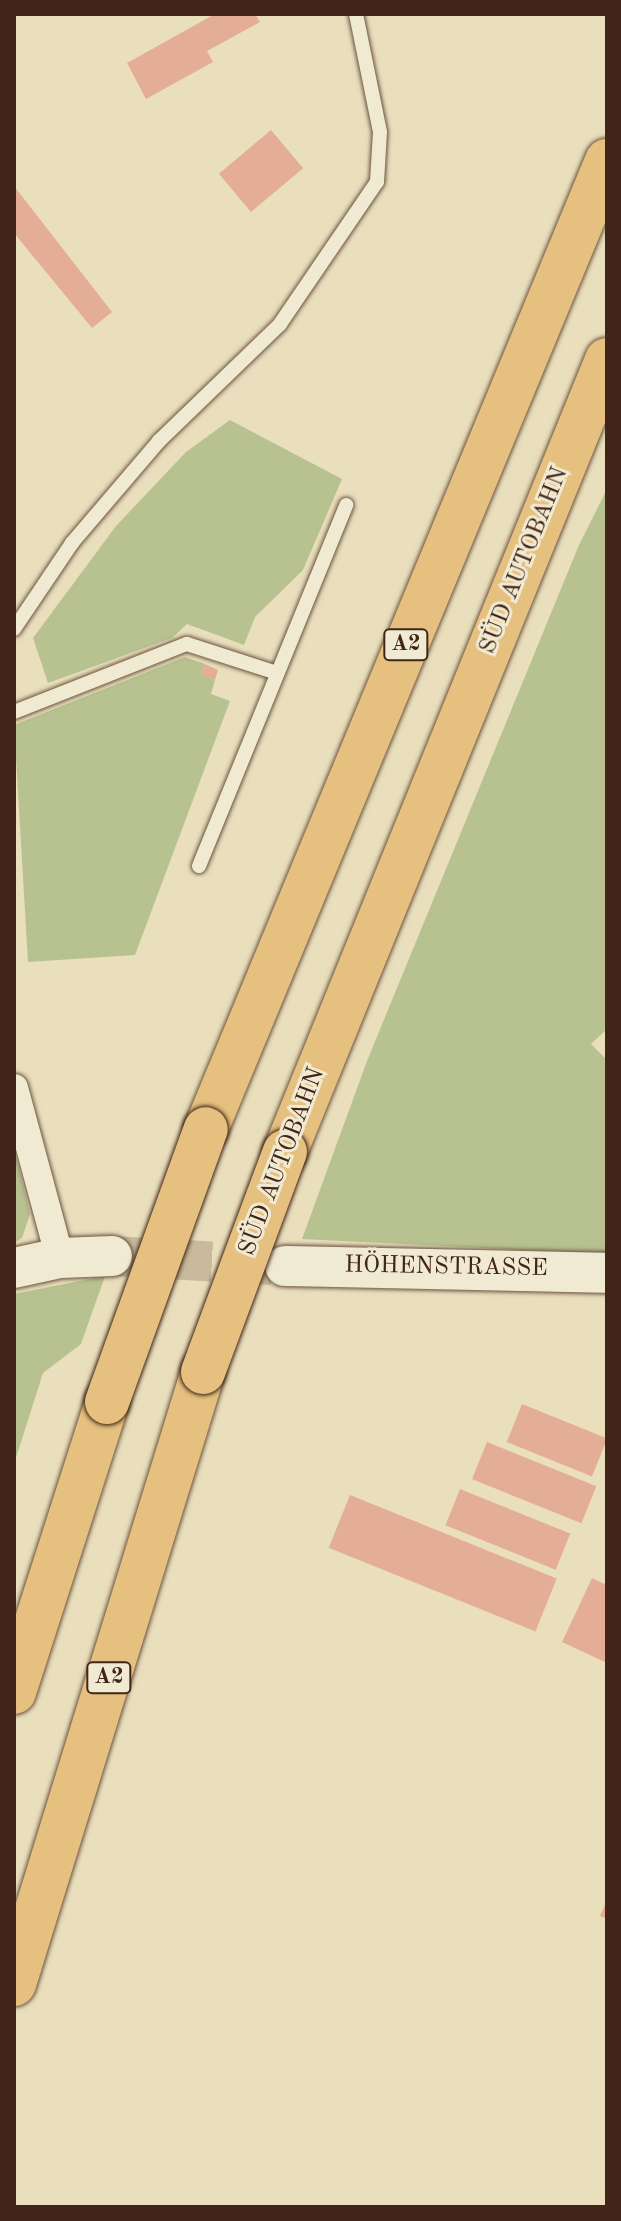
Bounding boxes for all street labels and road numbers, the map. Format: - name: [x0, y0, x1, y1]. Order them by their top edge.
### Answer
- street label: SÜD AUTOBAHN: [474, 463, 576, 659]
- road number: A2: [382, 627, 430, 663]
- street label: SÜD AUTOBAHN: [234, 1064, 332, 1260]
- street label: HÖHENSTRASSE: [344, 1252, 548, 1284]
- road number: A2: [85, 1660, 133, 1696]

